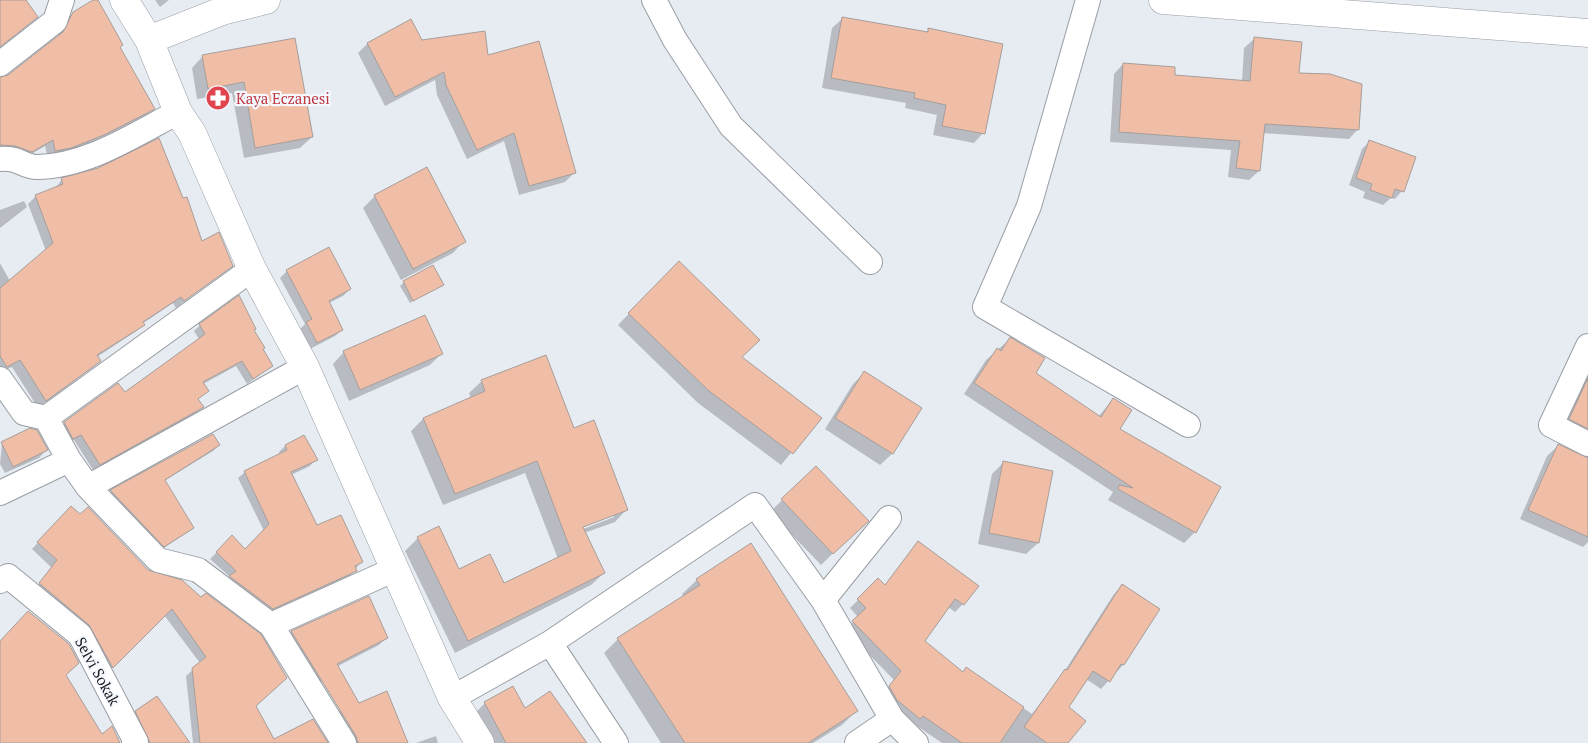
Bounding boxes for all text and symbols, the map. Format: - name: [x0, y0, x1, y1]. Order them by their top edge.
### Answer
- pharmacy icon: Kaya Eczanesi: [205, 85, 231, 111]
- place label: Kaya Eczanesi: [236, 88, 330, 108]
- street label: Selvi Sokak: [71, 633, 125, 709]

